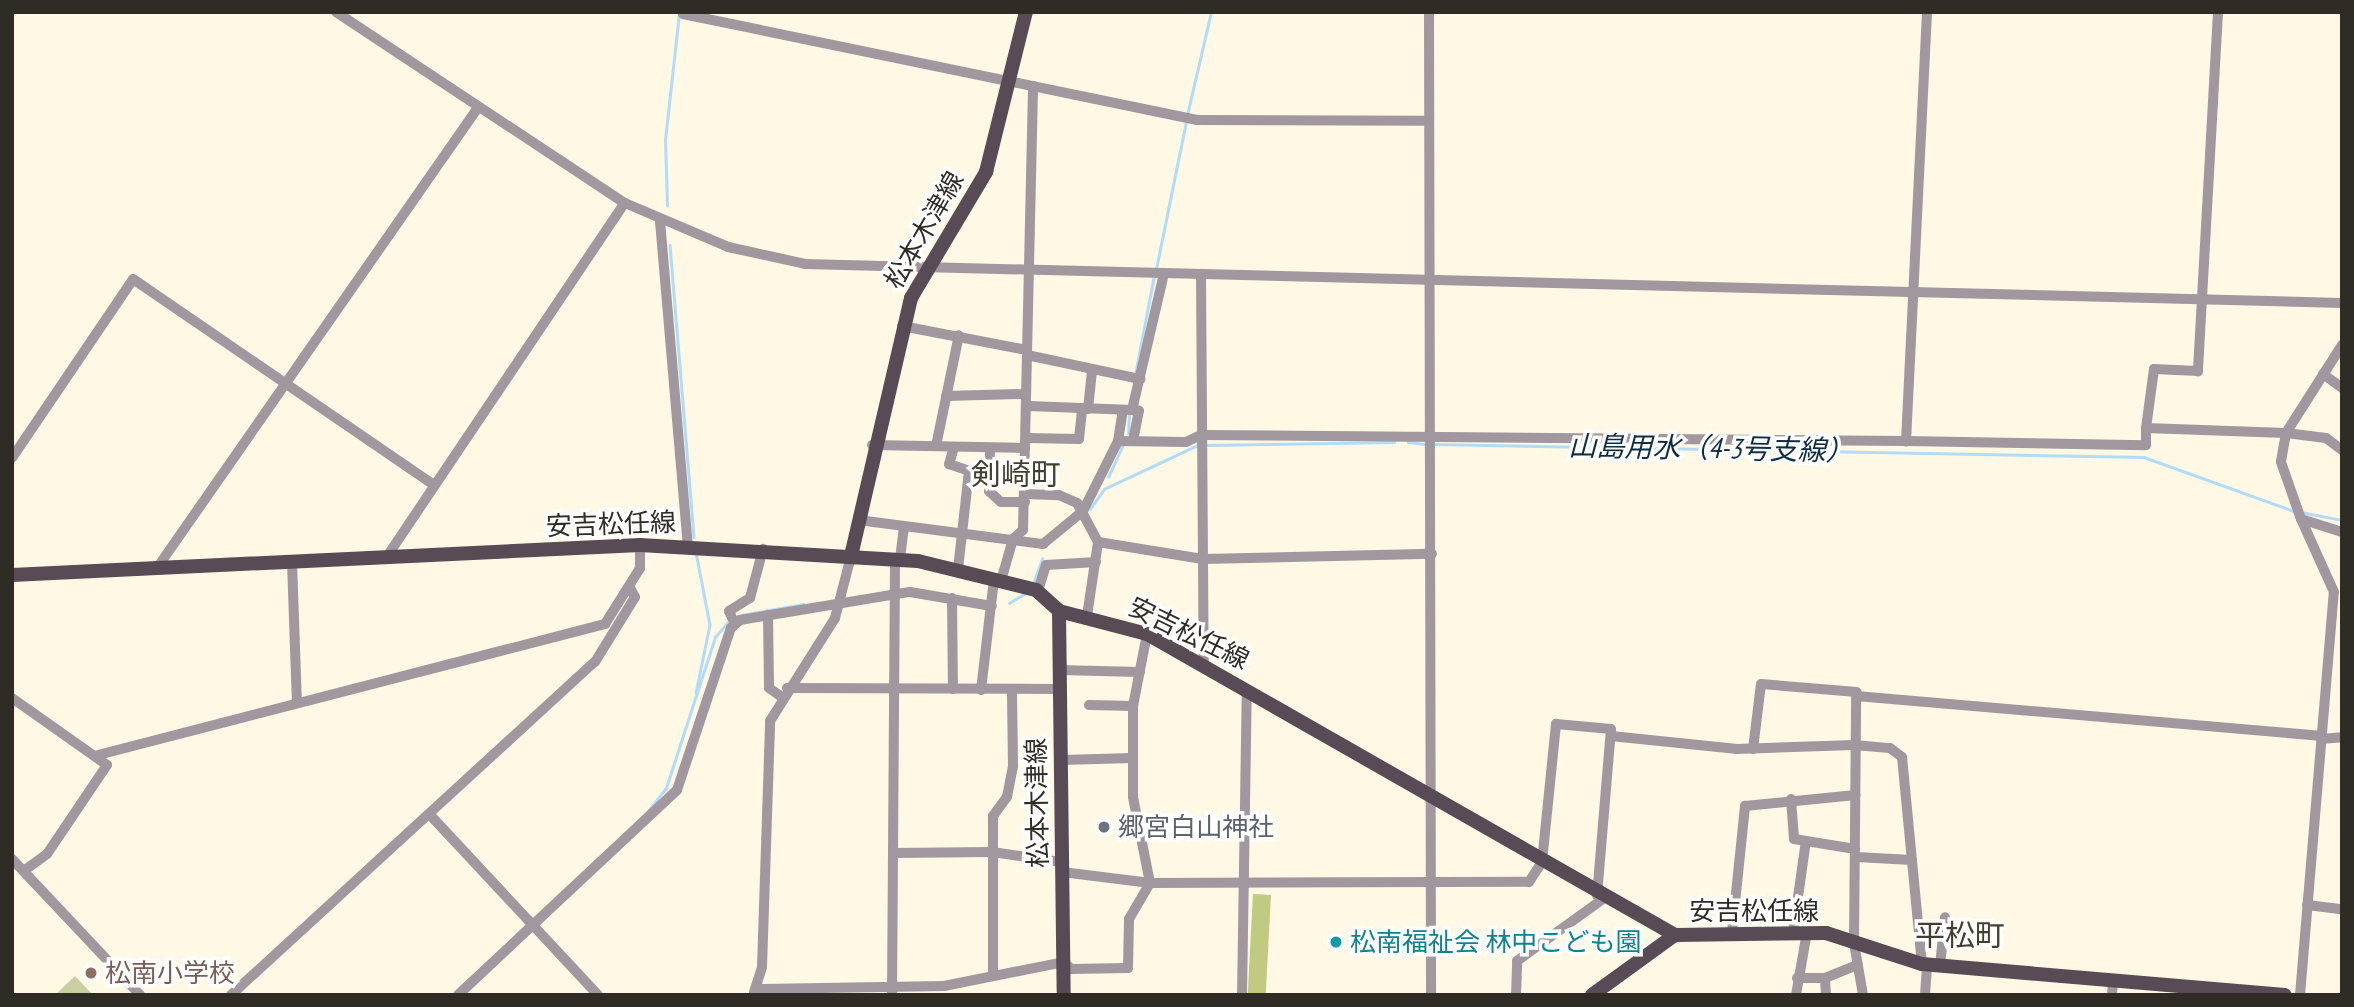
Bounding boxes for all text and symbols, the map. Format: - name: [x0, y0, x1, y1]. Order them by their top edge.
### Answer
- street label: 松本木津線: [878, 166, 970, 294]
- water label: 山島用水（4-3号支線）: [1568, 429, 1854, 467]
- district label: 剣崎町: [971, 456, 1061, 492]
- street label: 安吉松任線: [545, 506, 677, 542]
- street label: 安吉松任線: [1124, 590, 1254, 676]
- street label: 松本木津線: [1020, 738, 1054, 868]
- place label: 郷宮白山神社: [1118, 811, 1274, 843]
- marker: 郷宮白山神社: [1096, 819, 1112, 835]
- street label: 安吉松任線: [1689, 895, 1819, 927]
- district label: 平松町: [1915, 917, 2005, 953]
- place label: 松南福祉会 林中こども園: [1350, 926, 1642, 958]
- marker: 松南福祉会 林中こども園: [1328, 934, 1344, 950]
- place label: 松南小学校: [105, 957, 235, 989]
- marker: 松南小学校: [83, 965, 99, 981]

